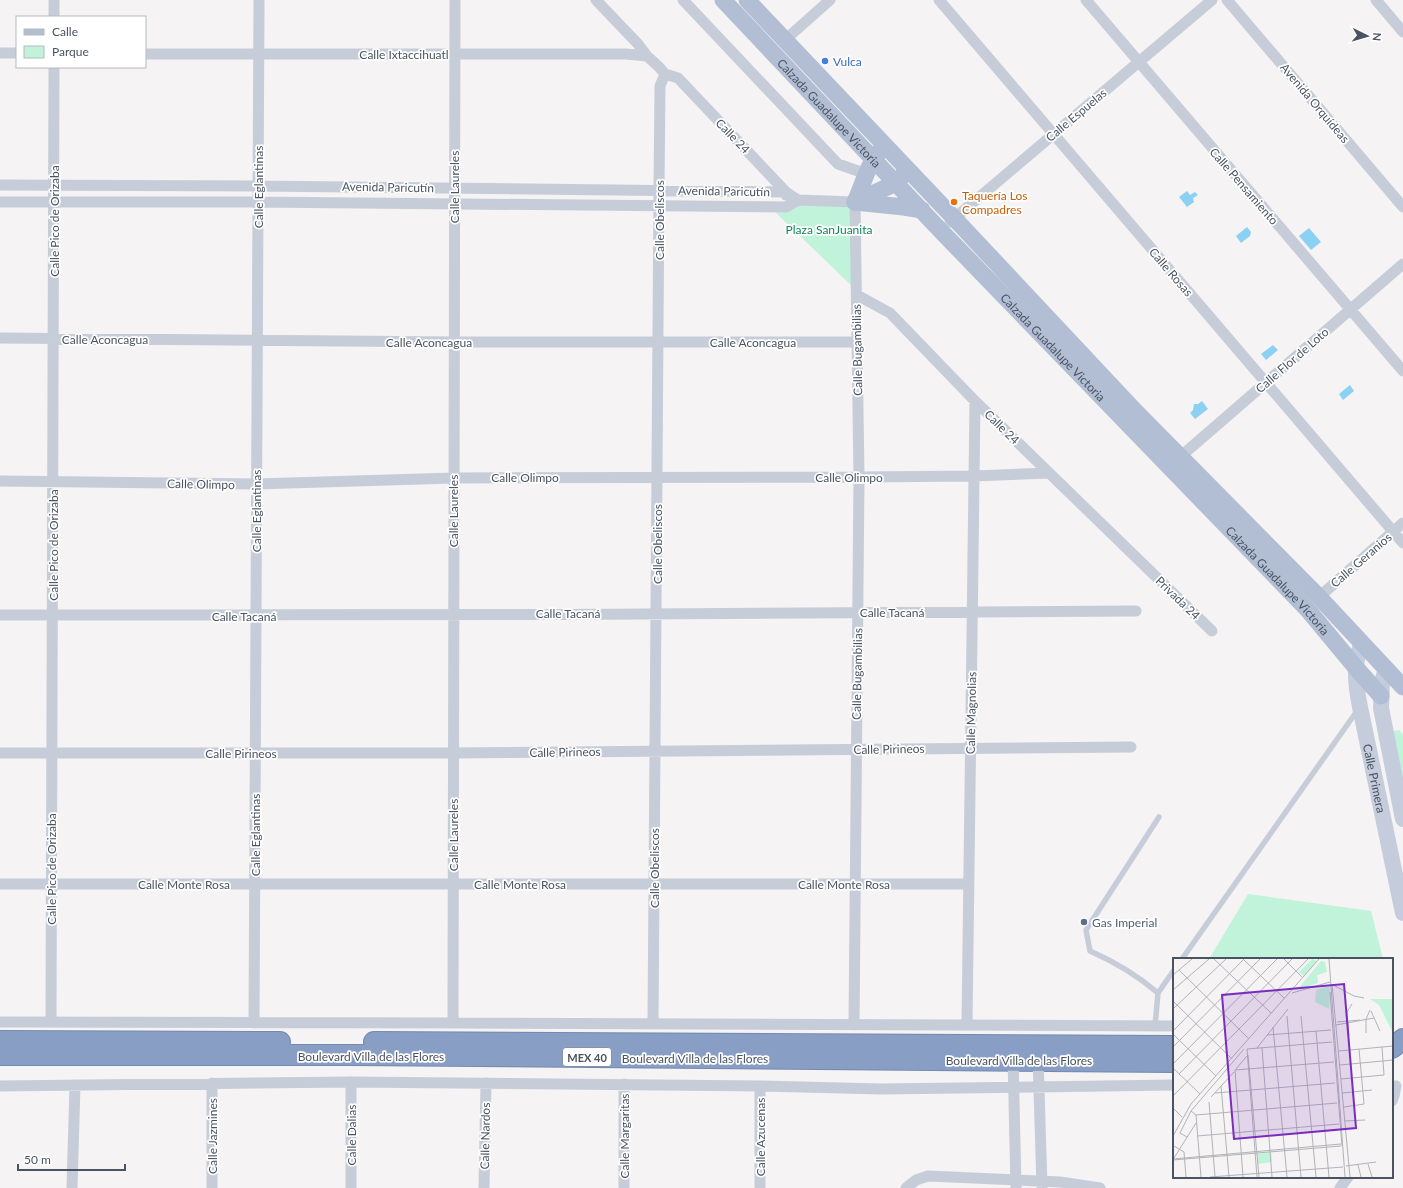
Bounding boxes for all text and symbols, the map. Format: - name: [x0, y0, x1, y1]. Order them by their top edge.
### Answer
- legend: [16, 16, 146, 68]
- north arrow: [1347, 16, 1387, 56]
- text: Calle: [52, 24, 78, 39]
- text: N: [1371, 32, 1384, 42]
- text: Parque: [52, 44, 89, 59]
- street label: Calle Ixtaccihuatl: [359, 47, 449, 62]
- place label: Vulca: [833, 54, 862, 69]
- street label: Calzada Guadalupe Victoria: [774, 55, 884, 170]
- marker: Vulca: [820, 56, 830, 66]
- street label: Avenida Orquídeas: [1277, 60, 1353, 146]
- street label: Calle Espuelas: [1043, 85, 1109, 145]
- street label: Calle 24: [713, 115, 753, 157]
- street label: Calle Pensamiento: [1207, 145, 1282, 228]
- street label: Calle Eglantinas: [251, 146, 266, 228]
- street label: Calle Laureles: [447, 151, 462, 223]
- street label: Calle Pico de Orizaba: [47, 165, 62, 277]
- street label: Avenida Paricutín: [342, 179, 434, 195]
- street label: Calle Obeliscos: [652, 180, 667, 260]
- street label: Avenida Paricutín: [678, 183, 770, 199]
- place label: Taquería Los Compadres: [962, 188, 1027, 217]
- marker: Taquería Los Compadres: [949, 197, 959, 207]
- park label: Plaza SanJuanita: [786, 222, 872, 237]
- street label: Calle Rosas: [1146, 245, 1196, 299]
- street label: Calzada Guadalupe Victoria: [998, 290, 1109, 404]
- street label: Calle Bugambilias: [849, 304, 865, 396]
- street label: Calle Flor de Loto: [1252, 324, 1332, 396]
- street label: Calle Aconcagua: [62, 332, 148, 347]
- street label: Calle Aconcagua: [386, 335, 472, 350]
- street label: Calle Aconcagua: [710, 335, 796, 350]
- street label: Calle 24: [981, 407, 1023, 447]
- street label: Calle Eglantinas: [249, 470, 264, 552]
- street label: Calle Olimpo: [491, 470, 559, 485]
- street label: Calle Olimpo: [815, 470, 883, 485]
- street label: Calle Laureles: [446, 475, 461, 547]
- street label: Calle Olimpo: [167, 476, 235, 492]
- street label: Calle Pico de Orizaba: [46, 489, 61, 601]
- street label: Calle Obeliscos: [650, 504, 665, 584]
- street label: Calzada Guadalupe Victoria: [1223, 523, 1333, 638]
- street label: Calle Geranios: [1327, 529, 1395, 591]
- street label: Privada 24: [1153, 573, 1203, 623]
- street label: Calle Tacaná: [860, 605, 924, 620]
- street label: Calle Tacaná: [536, 606, 600, 621]
- street label: Calle Tacaná: [212, 609, 276, 624]
- street label: Calle Bugambilias: [849, 628, 865, 720]
- street label: Calle Magnolias: [963, 672, 979, 754]
- street label: Calle Pirineos: [853, 741, 925, 757]
- street label: Calle Primera: [1360, 743, 1389, 814]
- street label: Calle Pirineos: [529, 744, 601, 760]
- street label: Calle Pirineos: [205, 746, 277, 761]
- street label: Calle Eglantinas: [248, 794, 263, 876]
- street label: Calle Laureles: [446, 799, 461, 871]
- street label: Calle Pico de Orizaba: [44, 813, 59, 925]
- street label: Calle Obeliscos: [647, 828, 662, 908]
- street label: Calle Monte Rosa: [138, 877, 230, 892]
- street label: Calle Monte Rosa: [474, 877, 566, 892]
- street label: Calle Monte Rosa: [798, 877, 890, 892]
- place label: Gas Imperial: [1092, 915, 1157, 930]
- marker: Gas Imperial: [1079, 917, 1089, 927]
- inset map: [1173, 958, 1393, 1178]
- road number: MEX 40: [563, 1048, 611, 1066]
- street label: Boulevard Villa de las Flores: [298, 1049, 444, 1064]
- street label: Boulevard Villa de las Flores: [622, 1051, 768, 1066]
- street label: Boulevard Villa de las Flores: [946, 1053, 1092, 1068]
- street label: Calle Margaritas: [617, 1093, 632, 1179]
- street label: Calle Jazmines: [205, 1098, 220, 1174]
- street label: Calle Azucenas: [753, 1098, 768, 1176]
- street label: Calle Nardos: [477, 1102, 493, 1170]
- street label: Calle Dalias: [344, 1105, 359, 1165]
- scale bar: [18, 1146, 125, 1172]
- text: 50 m: [24, 1152, 51, 1167]

